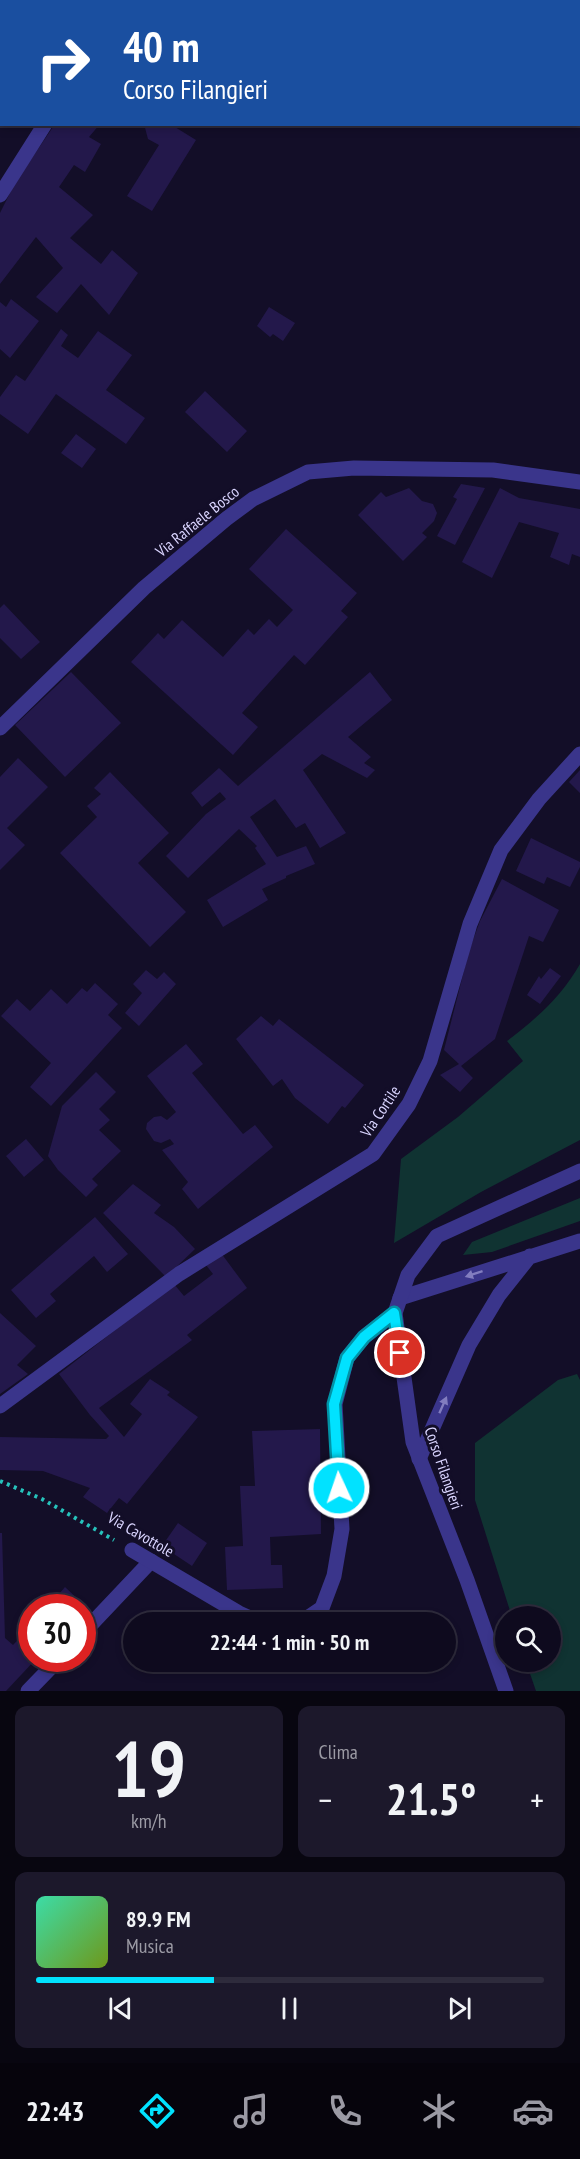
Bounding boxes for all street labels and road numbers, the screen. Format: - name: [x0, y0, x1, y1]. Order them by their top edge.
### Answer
- street label: Via Raffaele Bosco: [150, 481, 243, 561]
- street label: Via Cortile: [355, 1082, 404, 1141]
- street label: Corso Filangieri: [421, 1424, 467, 1512]
- street label: Via Cavottole: [103, 1507, 178, 1561]

